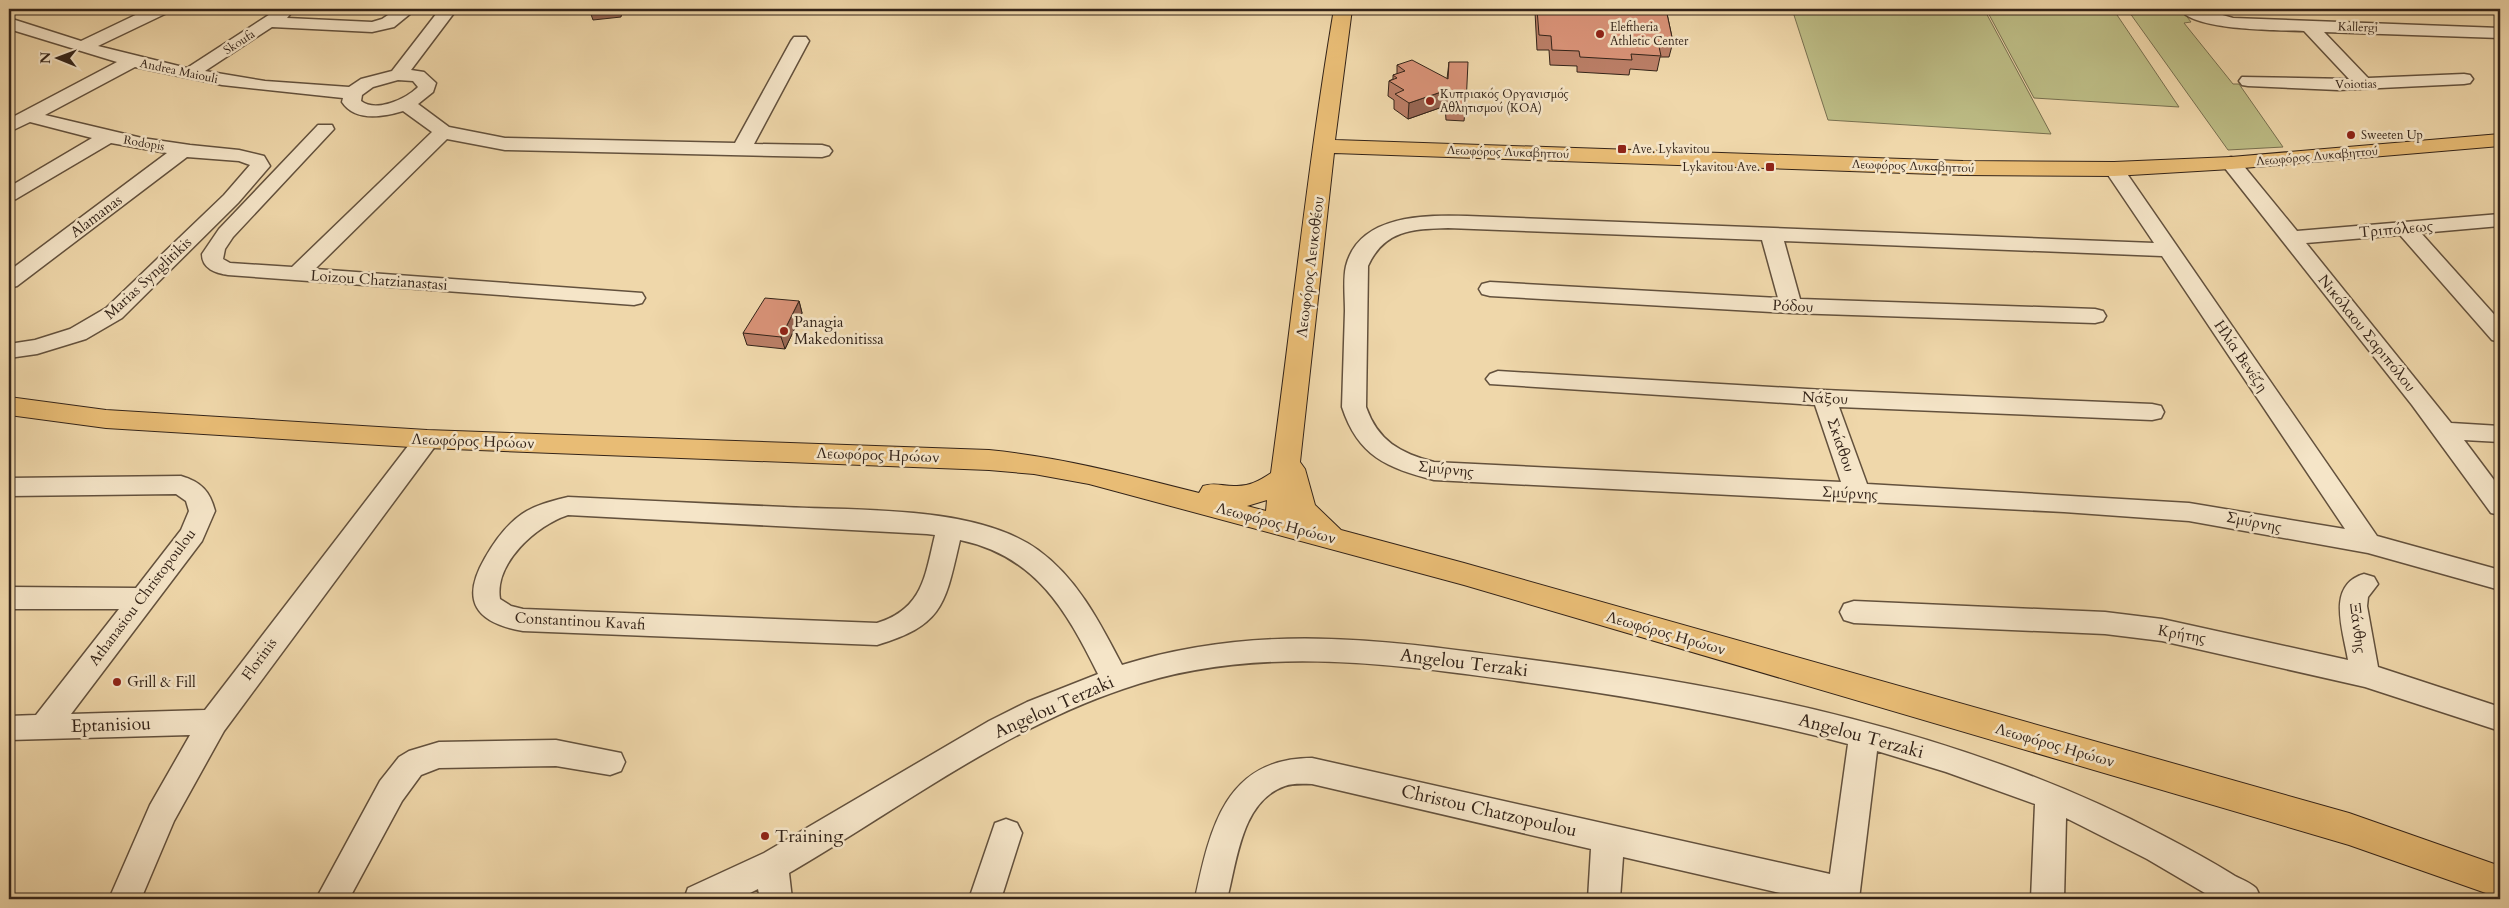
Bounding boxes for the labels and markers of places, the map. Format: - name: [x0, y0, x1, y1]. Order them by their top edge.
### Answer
- place label: Eleftheria Athletic Center: [1610, 19, 1689, 49]
- marker: Eleftheria Athletic Center: [1594, 28, 1606, 40]
- place label: Κυπριακός Οργανισμός Αθλητισμού (ΚΟΑ): [1440, 86, 1569, 116]
- marker: Κυπριακός Οργανισμός Αθλητισμού (ΚΟΑ): [1424, 95, 1436, 107]
- place label: Sweeten Up: [2361, 127, 2423, 143]
- marker: Sweeten Up: [2345, 129, 2357, 141]
- place label: Ave. Lykavitou: [1632, 141, 1710, 157]
- marker: Ave. Lykavitou: [1616, 143, 1628, 155]
- place label: Lykavitou Ave.: [1682, 159, 1760, 175]
- marker: Lykavitou Ave.: [1764, 161, 1776, 173]
- place label: Panagia Makedonitissa: [794, 312, 884, 349]
- marker: Panagia Makedonitissa: [778, 325, 790, 337]
- place label: Grill & Fill: [127, 672, 196, 692]
- marker: Grill & Fill: [111, 676, 123, 688]
- place label: Training: [775, 824, 844, 849]
- marker: Training: [759, 830, 771, 842]

